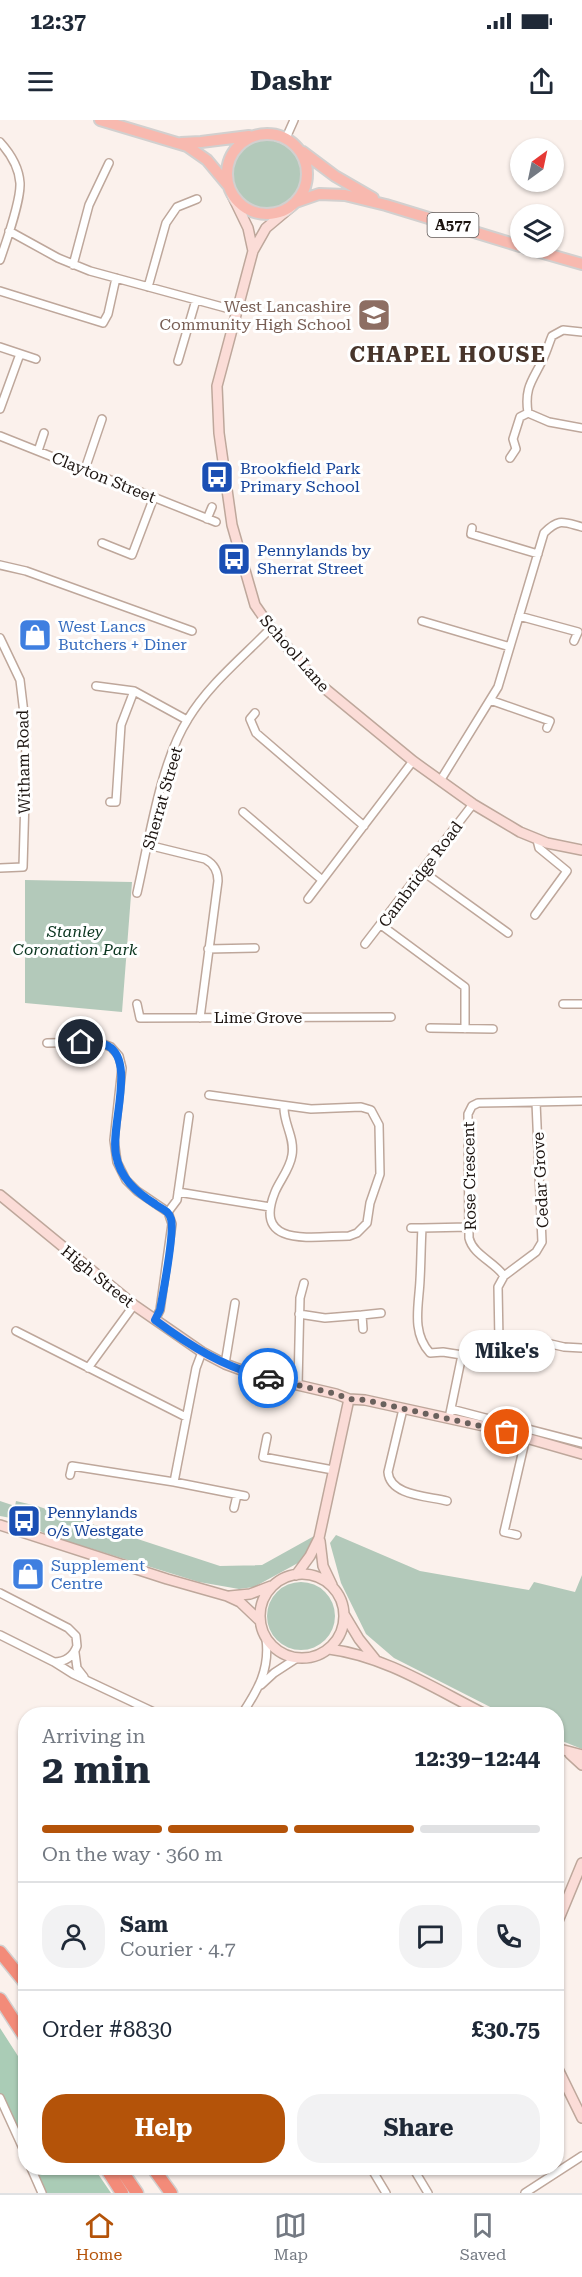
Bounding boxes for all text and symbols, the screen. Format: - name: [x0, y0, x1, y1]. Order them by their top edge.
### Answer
- text: 12:37: [30, 9, 86, 34]
- icon: menu: [24, 65, 57, 98]
- text: Dashr: [250, 65, 332, 97]
- icon: share: [525, 65, 558, 98]
- north arrow: [510, 138, 564, 192]
- map controls: [510, 138, 564, 258]
- button: layers: [510, 204, 564, 258]
- road number: A577: [428, 213, 478, 237]
- place label: West Lancashire Community High School: [160, 297, 351, 334]
- school or university icon: West Lancashire Community High School: [356, 297, 392, 333]
- district label: CHAPEL HOUSE: [349, 342, 547, 367]
- street label: Clayton Street: [49, 448, 159, 507]
- bus stop icon: Brookfield Park Primary School: [199, 459, 235, 495]
- place label: Brookfield Park Primary School: [240, 459, 361, 496]
- bus stop icon: Pennylands by Sherrat Street: [216, 541, 252, 577]
- place label: Pennylands by Sherrat Street: [257, 541, 371, 578]
- street label: School Lane: [256, 611, 333, 696]
- shop icon: West Lancs Butchers + Diner: [17, 617, 53, 653]
- place label: West Lancs Butchers + Diner: [58, 617, 187, 654]
- street label: Witham Road: [13, 710, 34, 814]
- street label: Sherrat Street: [139, 744, 186, 852]
- street label: Cambridge Road: [374, 818, 466, 931]
- park label: Stanley Coronation Park: [13, 922, 138, 959]
- street label: Lime Grove: [214, 1008, 303, 1027]
- pin: [55, 1016, 106, 1067]
- icon: home: [64, 1025, 97, 1058]
- street label: Rose Crescent: [459, 1121, 480, 1231]
- street label: Cedar Grove: [528, 1131, 553, 1228]
- street label: High Street: [58, 1241, 138, 1311]
- callout: Mike's: [459, 1330, 555, 1372]
- text: Mike's: [475, 1339, 539, 1363]
- courier: [238, 1348, 298, 1408]
- icon: car: [252, 1362, 285, 1395]
- pin: [481, 1406, 532, 1457]
- icon: bag: [490, 1415, 523, 1448]
- bus stop icon: Pennylands o/s Westgate: [6, 1503, 42, 1539]
- place label: Pennylands o/s Westgate: [47, 1503, 144, 1540]
- shop icon: Supplement Centre: [10, 1556, 46, 1592]
- place label: Supplement Centre: [51, 1556, 145, 1593]
- text: Arriving in: [42, 1724, 145, 1748]
- text: 12:39–12:44: [414, 1746, 540, 1771]
- text: 2 min: [42, 1747, 150, 1793]
- text: On the way · 360 m: [42, 1842, 223, 1866]
- button: person: [42, 1905, 105, 1968]
- button: chat: [399, 1905, 462, 1968]
- button: phone: [477, 1905, 540, 1968]
- text: Sam: [120, 1912, 168, 1937]
- text: Courier · 4.7: [120, 1937, 236, 1961]
- text: Order #8830: [42, 2017, 172, 2042]
- text: £30.75: [471, 2017, 540, 2042]
- button: Help: [42, 2094, 285, 2163]
- button: Share: [297, 2094, 540, 2163]
- tab: Home: [76, 2209, 122, 2264]
- tab: Map: [274, 2209, 308, 2264]
- tab: Saved: [460, 2209, 506, 2264]

